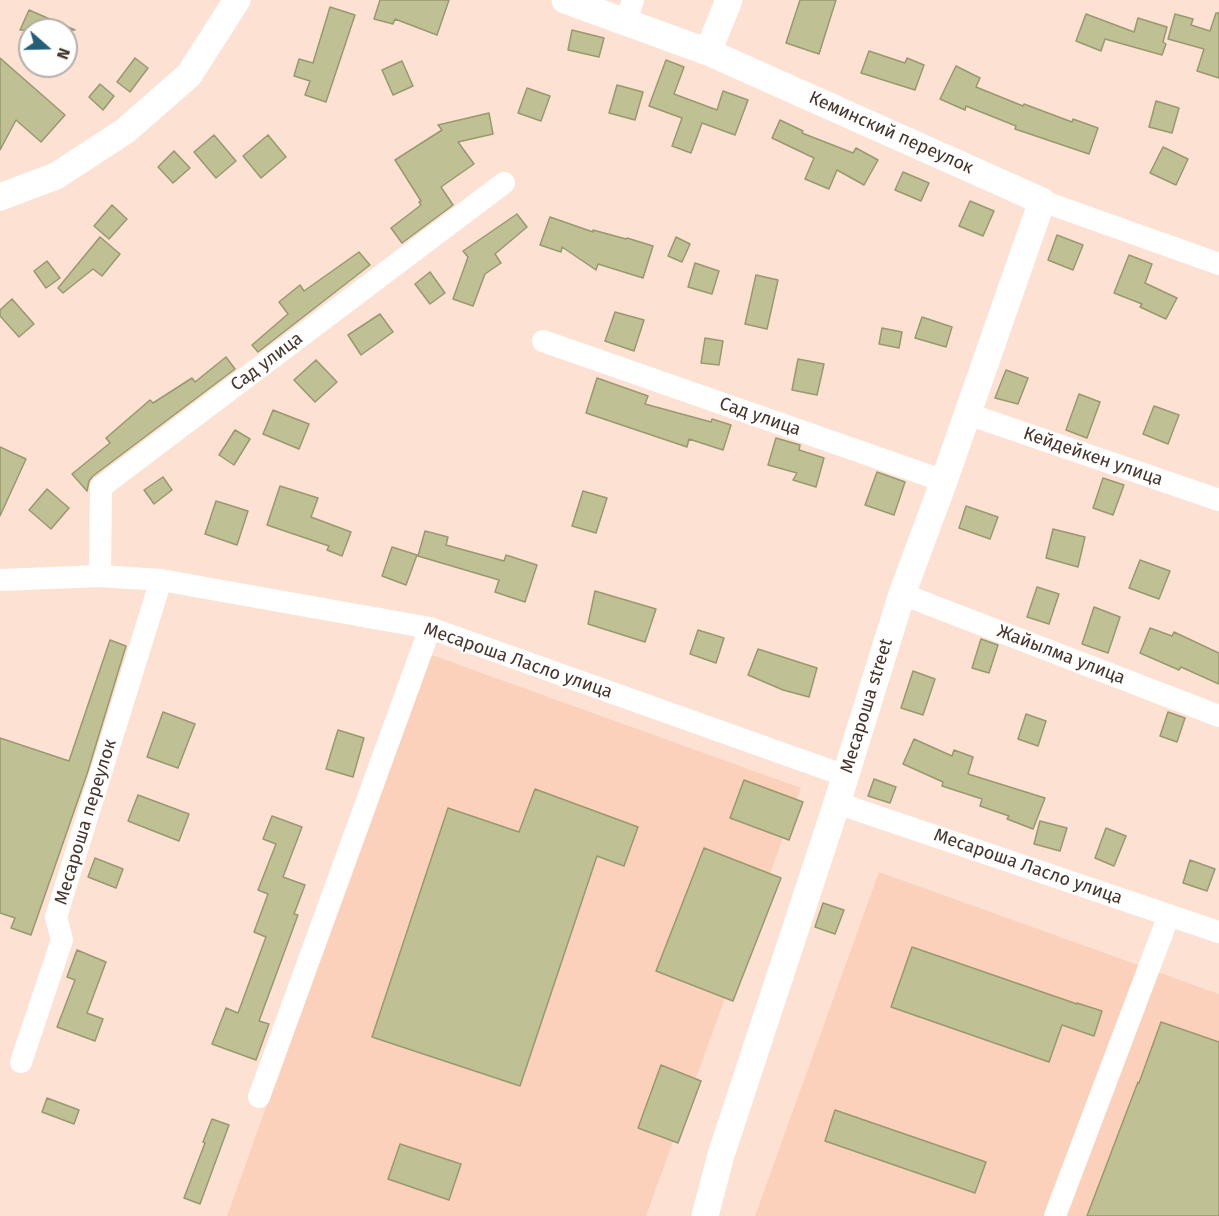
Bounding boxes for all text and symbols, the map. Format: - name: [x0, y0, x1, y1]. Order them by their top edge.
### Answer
- north arrow: [18, 18, 78, 78]
- text: N: [53, 45, 74, 62]
- street label: Кеминский переулок: [805, 87, 977, 179]
- street label: Сад улица: [227, 328, 307, 396]
- street label: Сад улица: [716, 393, 804, 441]
- street label: Кейдейкен улица: [1020, 423, 1166, 491]
- street label: Месароша Ласло улица: [421, 619, 615, 703]
- street label: Жайылма улица: [994, 621, 1128, 689]
- street label: Месароша street: [836, 636, 898, 776]
- street label: Месароша переулок: [51, 737, 121, 907]
- street label: Месароша Ласло улица: [931, 825, 1125, 909]

